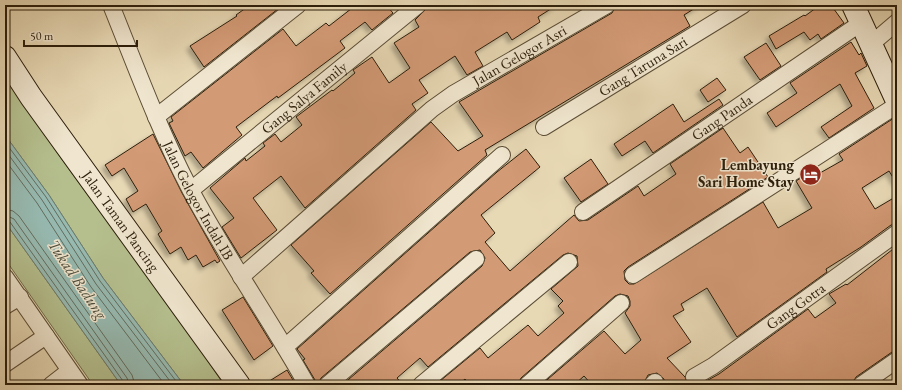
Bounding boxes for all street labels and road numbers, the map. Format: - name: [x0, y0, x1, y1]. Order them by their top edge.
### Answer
- street label: Jalan Gelogor Asri: [467, 20, 570, 91]
- street label: Gang Taruna Sari: [595, 31, 691, 100]
- street label: Gang Salya Family: [257, 57, 351, 138]
- street label: Gang Panda: [688, 90, 756, 145]
- street label: Jalan Gelogor Indah IB: [158, 136, 239, 263]
- street label: Jalan Taman Pancing: [77, 165, 164, 276]
- street label: Gang Gotra: [762, 278, 829, 334]

